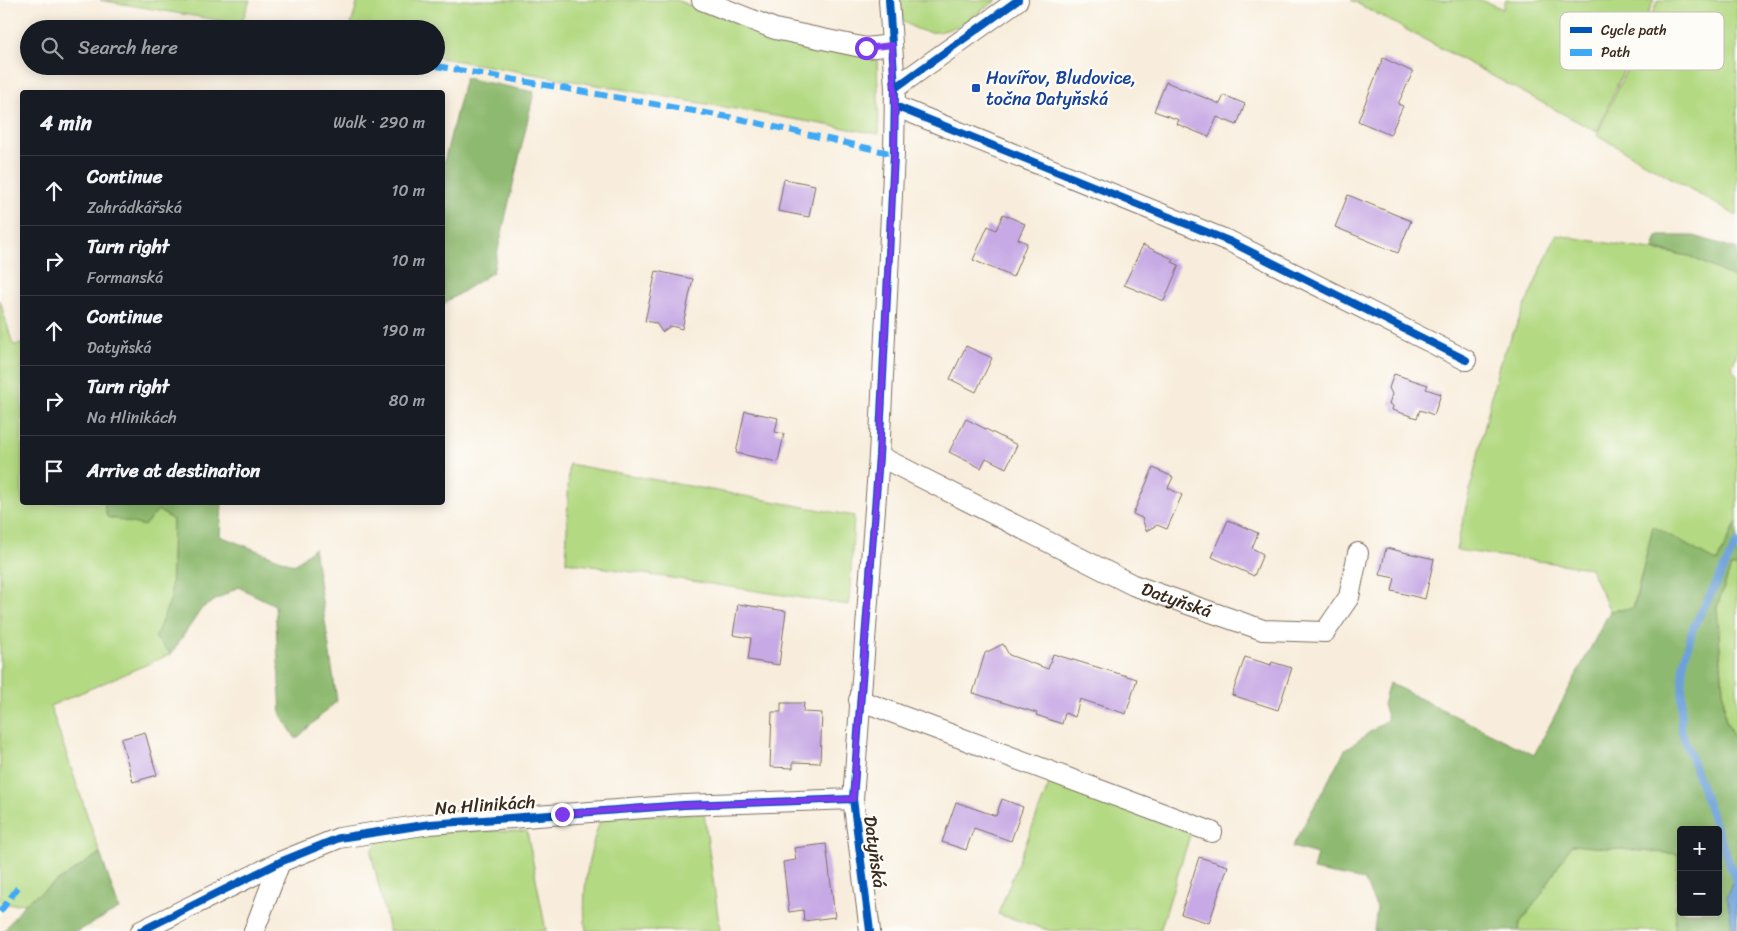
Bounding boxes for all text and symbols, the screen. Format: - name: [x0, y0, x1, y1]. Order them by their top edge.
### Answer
- legend: [1560, 12, 1724, 70]
- text: Cycle path: [1601, 18, 1667, 43]
- search box: [20, 20, 445, 75]
- text: Search here: [78, 31, 178, 64]
- icon: search: [38, 34, 66, 62]
- route start: [855, 37, 878, 60]
- text: Path: [1601, 40, 1630, 65]
- place label: Havířov, Bludovice, točna Datyňská: [986, 62, 1136, 115]
- marker: Havířov, Bludovice, točna Datyňská: [970, 82, 982, 94]
- text: 4 min: [40, 104, 92, 142]
- text: Walk · 290 m: [333, 108, 425, 137]
- text: Continue: [87, 160, 163, 193]
- text: 10 m: [392, 176, 425, 205]
- icon: ahead: [40, 177, 68, 205]
- text: Zahrádkářská: [87, 193, 182, 222]
- text: Turn right: [87, 230, 169, 263]
- text: 10 m: [392, 246, 425, 275]
- icon: right: [40, 247, 68, 275]
- text: Formanská: [87, 263, 163, 292]
- text: Continue: [87, 300, 163, 333]
- text: 190 m: [382, 316, 425, 345]
- icon: ahead: [40, 317, 68, 345]
- text: Datyňská: [87, 333, 152, 362]
- text: Turn right: [87, 370, 169, 403]
- text: 80 m: [389, 386, 425, 415]
- icon: right: [40, 387, 68, 415]
- text: Na Hlinikách: [87, 403, 177, 432]
- text: Arrive at destination: [87, 454, 260, 487]
- icon: arrive: [40, 457, 68, 485]
- street label: Datyňská: [1137, 573, 1216, 627]
- street label: Na Hlinikách: [434, 786, 536, 824]
- route end: [551, 803, 574, 826]
- street label: Datyňská: [854, 814, 896, 890]
- map controls: [1677, 826, 1722, 916]
- button: +: [1677, 826, 1722, 871]
- button: −: [1677, 871, 1722, 916]

